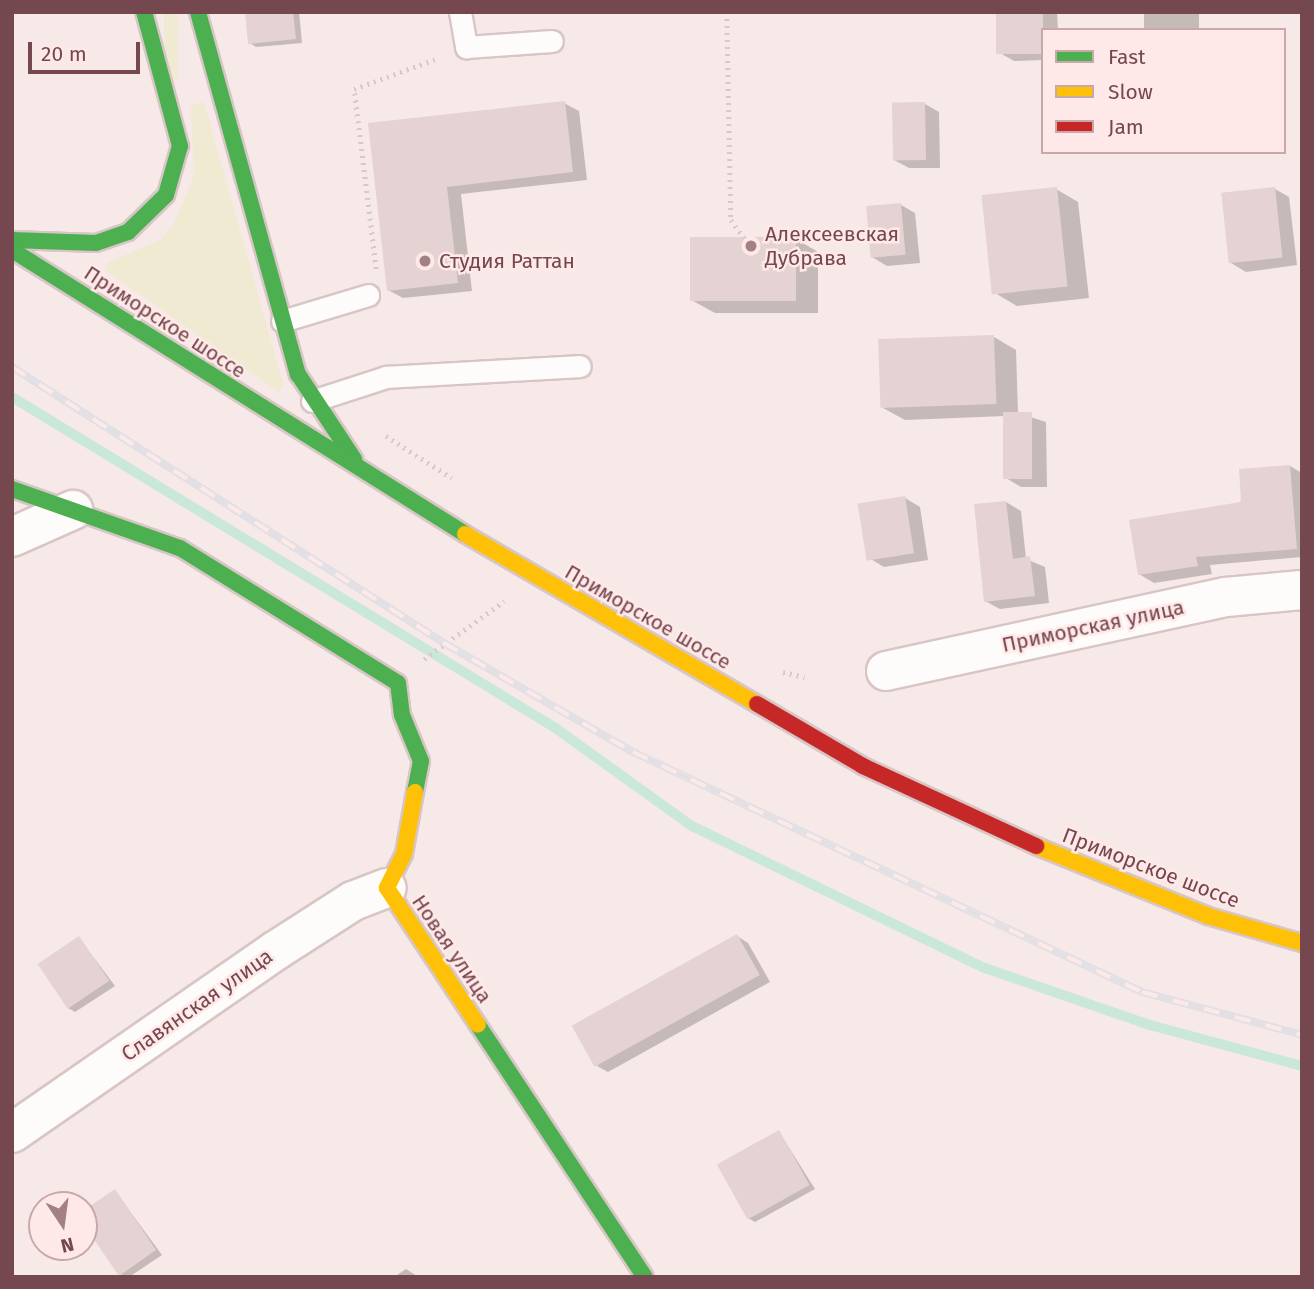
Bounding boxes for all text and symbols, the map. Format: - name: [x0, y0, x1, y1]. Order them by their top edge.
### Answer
- scale bar: [32, 28, 144, 72]
- legend: [1041, 28, 1286, 154]
- text: 20 m: [41, 41, 87, 67]
- text: Fast: [1108, 44, 1146, 70]
- text: Slow: [1108, 79, 1153, 105]
- text: Jam: [1108, 114, 1144, 140]
- place label: Алексеевская Дубрава: [765, 221, 899, 271]
- marker: Алексеевская Дубрава: [743, 238, 759, 254]
- place label: Студия Раттан: [439, 248, 575, 274]
- marker: Студия Раттан: [417, 253, 433, 269]
- street label: Приморское шоссе: [79, 260, 251, 384]
- street label: Приморское шоссе: [560, 559, 736, 675]
- street label: Приморская улица: [1000, 594, 1186, 658]
- street label: Приморское шоссе: [1059, 823, 1243, 913]
- street label: Новая улица: [407, 890, 497, 1008]
- street label: Славянская улица: [117, 943, 277, 1067]
- north arrow: [28, 1191, 98, 1261]
- text: N: [59, 1232, 76, 1258]

